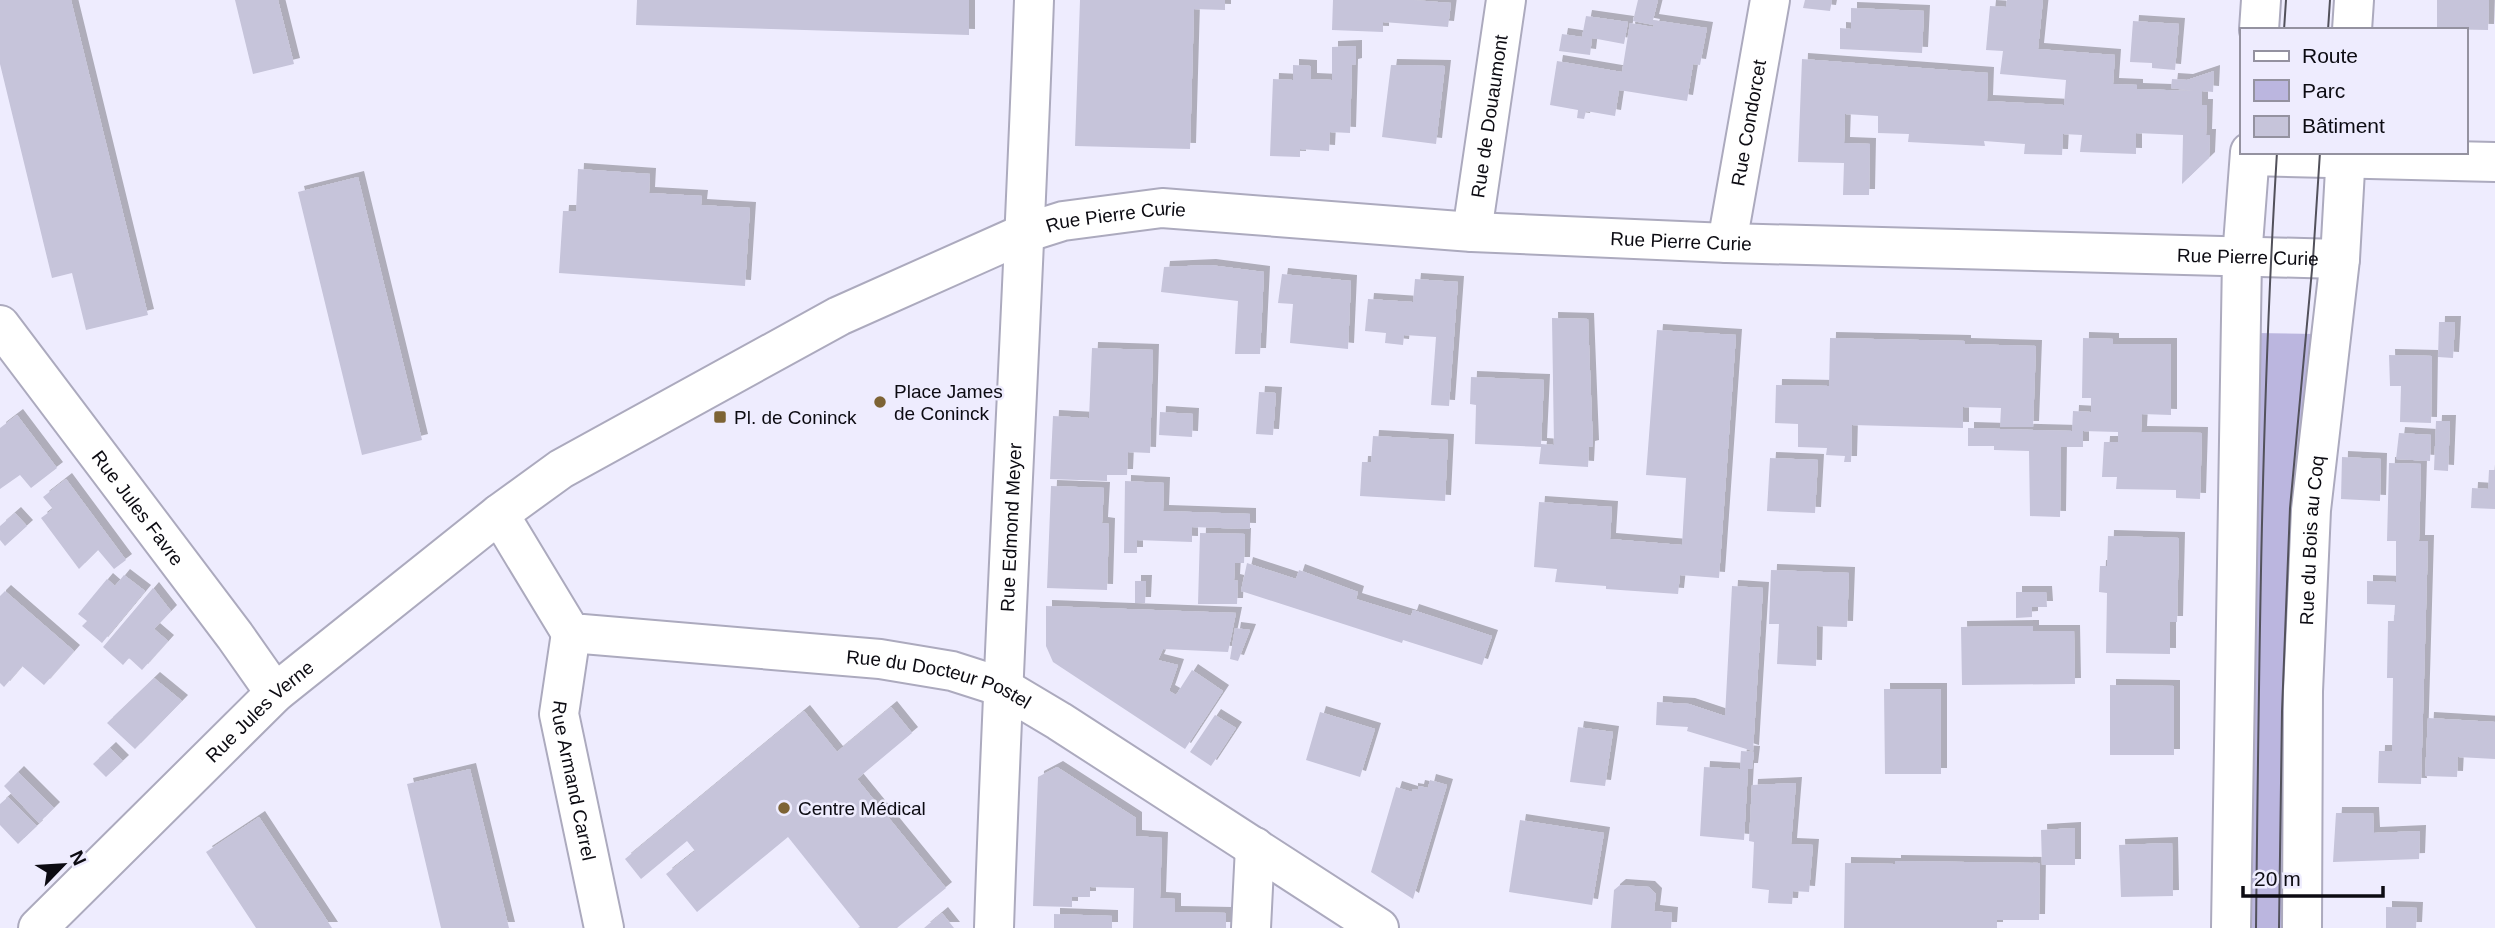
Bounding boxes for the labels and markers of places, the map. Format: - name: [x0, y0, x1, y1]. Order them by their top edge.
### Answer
- place label: Place James de Coninck: [894, 381, 1003, 424]
- marker: Place James de Coninck: [872, 394, 888, 410]
- place label: Pl. de Coninck: [734, 407, 857, 428]
- marker: Pl. de Coninck: [712, 409, 728, 425]
- place label: Centre Médical: [798, 798, 926, 819]
- marker: Centre Médical: [776, 800, 792, 816]

